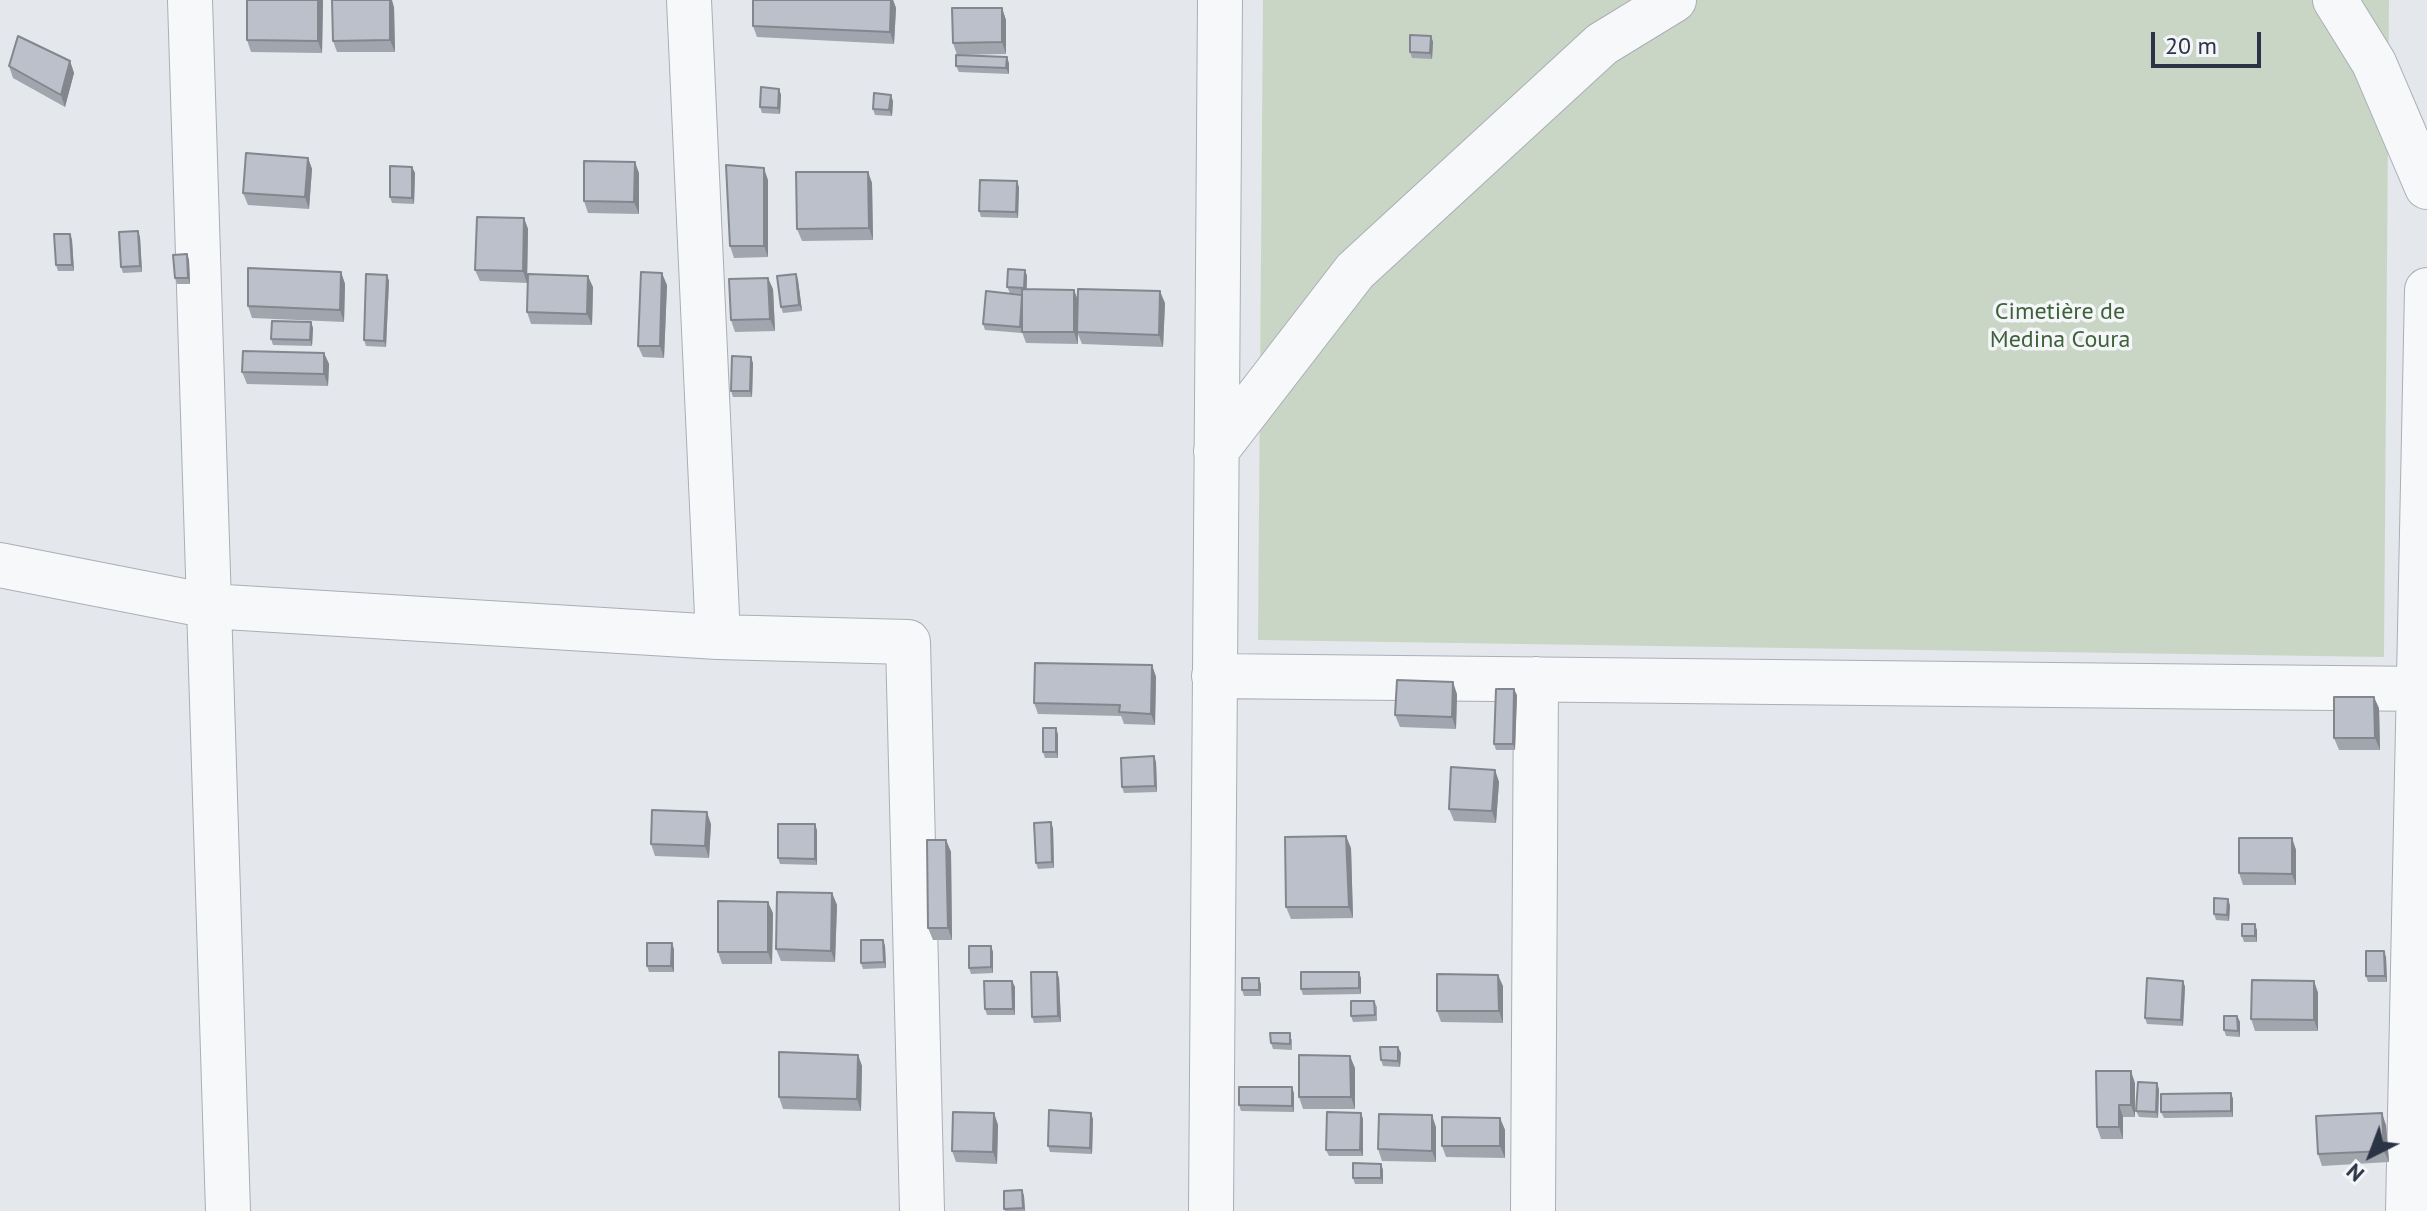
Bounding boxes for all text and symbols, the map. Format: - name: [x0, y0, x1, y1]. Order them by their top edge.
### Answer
- scale bar: [2155, 16, 2265, 66]
- text: 20 m: [2165, 30, 2217, 61]
- park label: Cimetière de Medina Coura: [1990, 298, 2130, 354]
- north arrow: [2331, 1115, 2411, 1195]
- text: N: [2340, 1158, 2370, 1188]

